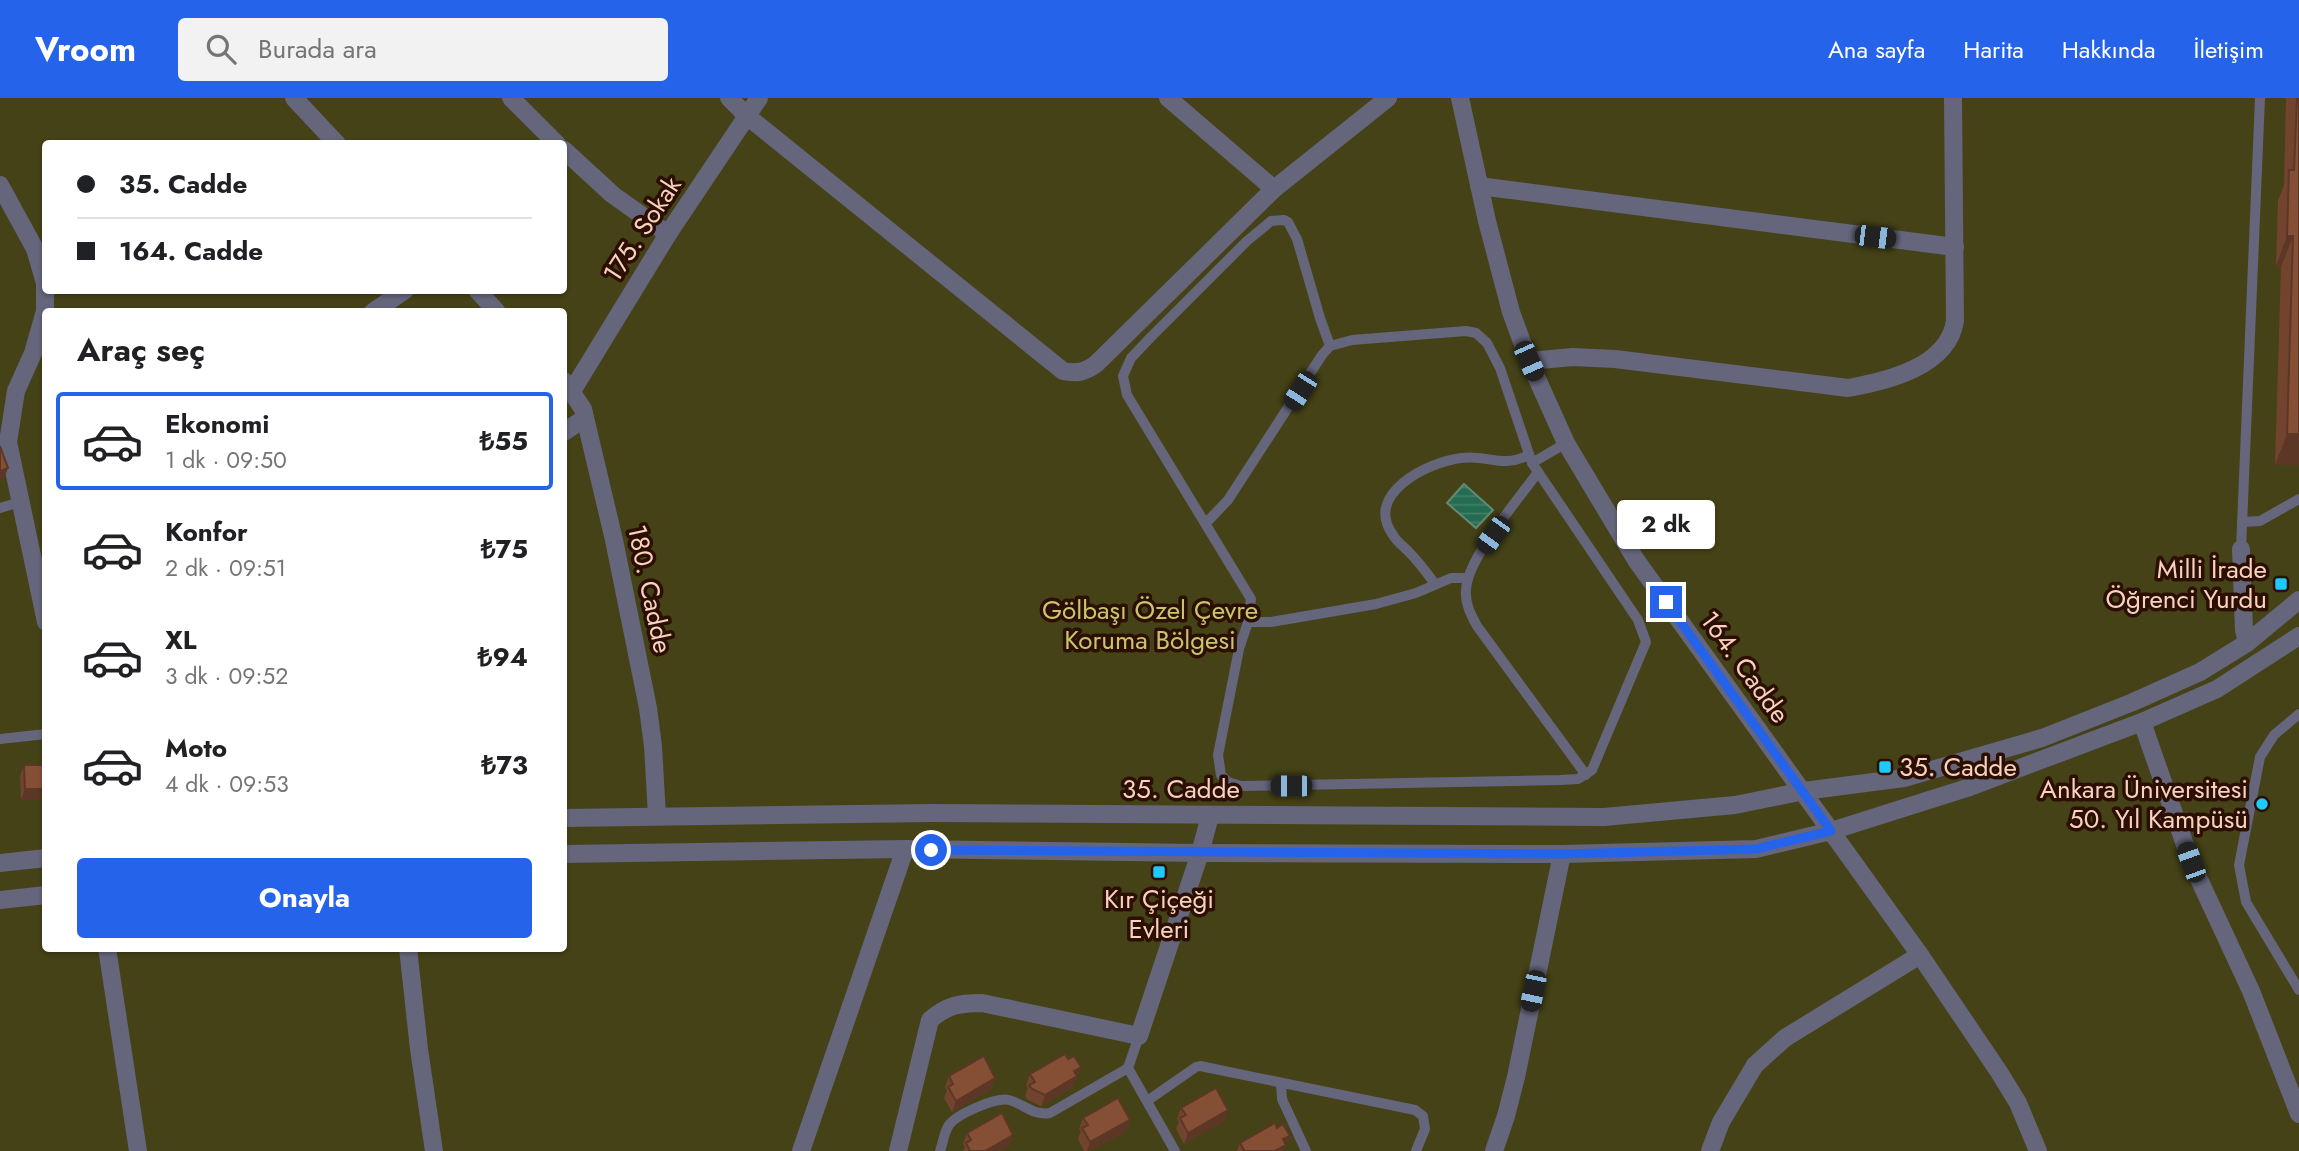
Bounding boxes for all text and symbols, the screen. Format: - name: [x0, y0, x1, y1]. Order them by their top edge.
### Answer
- search box: [178, 18, 668, 81]
- text: Vroom: [35, 26, 136, 73]
- icon: search: [202, 30, 240, 68]
- text: Burada ara: [258, 30, 377, 68]
- text: Ana sayfa: [1828, 32, 1925, 67]
- text: Harita: [1963, 32, 2024, 67]
- text: Hakkında: [2062, 32, 2156, 67]
- text: İletişim: [2194, 32, 2264, 67]
- text: 35. Cadde: [119, 165, 247, 203]
- street label: 175. Sokak: [594, 168, 691, 289]
- car: [1853, 224, 1898, 250]
- text: 164. Cadde: [119, 232, 263, 270]
- text: Araç seç: [77, 327, 205, 373]
- car: [1511, 338, 1548, 384]
- car: [1280, 368, 1321, 414]
- text: Ekonomi: [165, 405, 269, 443]
- icon: car: [81, 410, 144, 473]
- text: ₺55: [480, 422, 528, 460]
- text: 1 dk · 09:50: [165, 443, 287, 477]
- callout: 2 dk: [1617, 500, 1715, 550]
- text: 2 dk: [1641, 507, 1691, 541]
- car: [1473, 512, 1514, 558]
- text: Konfor: [165, 513, 248, 551]
- icon: car: [81, 518, 144, 581]
- street label: 180. Cadde: [618, 521, 682, 657]
- text: ₺75: [481, 530, 528, 568]
- place label: Milli İrade Öğrenci Yurdu: [2106, 550, 2267, 618]
- text: 2 dk · 09:51: [165, 551, 286, 585]
- marker: Milli İrade Öğrenci Yurdu: [2273, 576, 2289, 592]
- route end: [1650, 586, 1682, 618]
- park label: Gölbaşı Özel Çevre Koruma Bölgesi: [1042, 591, 1258, 659]
- street label: 164. Cadde: [1691, 603, 1799, 731]
- text: XL: [165, 621, 197, 659]
- icon: car: [81, 626, 144, 689]
- text: ₺94: [478, 638, 528, 676]
- text: 3 dk · 09:52: [165, 659, 288, 693]
- text: Moto: [165, 729, 227, 767]
- icon: car: [81, 734, 144, 797]
- text: ₺73: [481, 746, 528, 784]
- place label: 35. Cadde: [1899, 748, 2017, 786]
- marker: 35. Cadde: [1877, 759, 1893, 775]
- text: 4 dk · 09:53: [165, 767, 289, 801]
- street label: 35. Cadde: [1122, 770, 1240, 808]
- place label: Ankara Üniversitesi 50. Yıl Kampüsü: [2040, 770, 2248, 838]
- car: [1271, 776, 1313, 797]
- marker: Ankara Üniversitesi 50. Yıl Kampüsü: [2254, 796, 2270, 812]
- route start: [915, 834, 947, 866]
- car: [2174, 839, 2209, 885]
- button: Onayla: [77, 858, 532, 938]
- marker: Kır Çiçeği Evleri: [1151, 864, 1167, 880]
- place label: Kır Çiçeği Evleri: [1104, 880, 1214, 948]
- car: [1519, 968, 1548, 1014]

